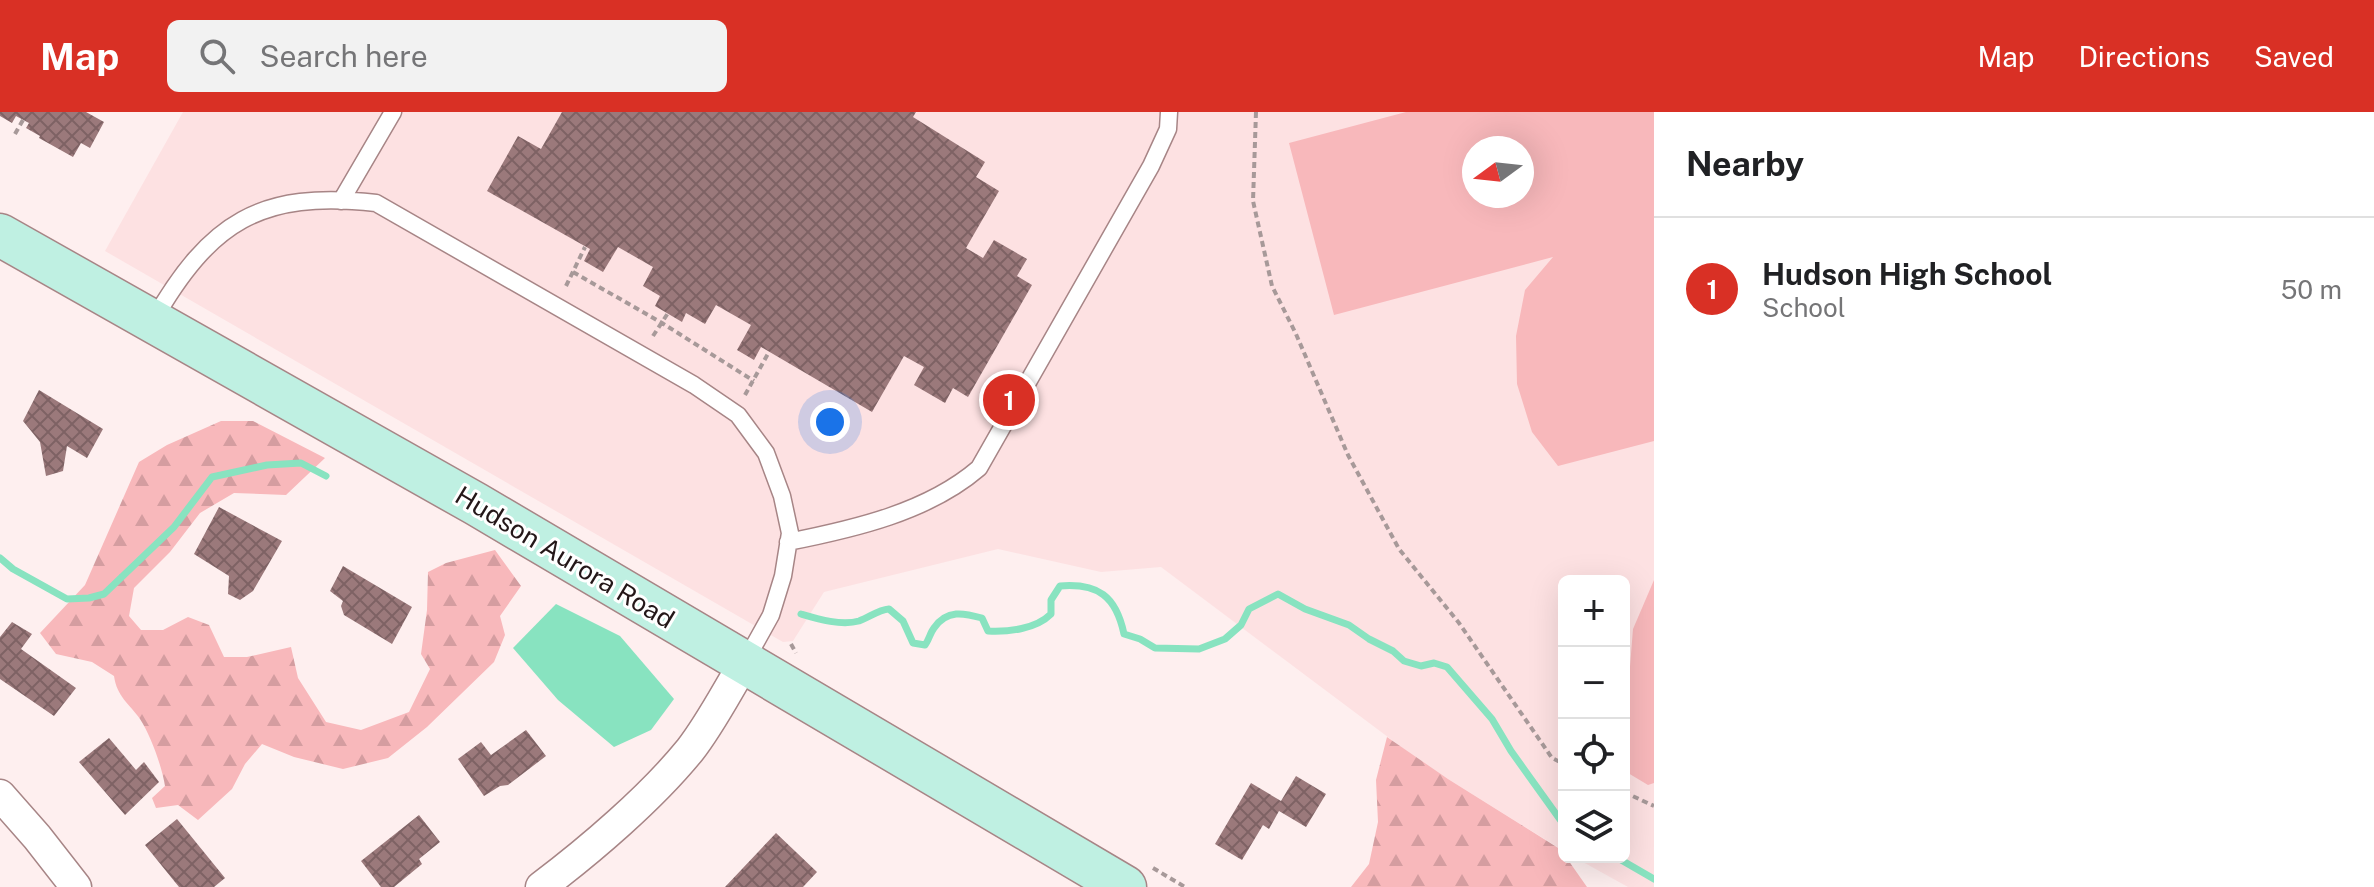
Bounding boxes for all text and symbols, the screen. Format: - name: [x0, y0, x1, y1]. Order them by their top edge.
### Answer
- search box: [167, 20, 727, 92]
- text: Map: [40, 34, 119, 79]
- icon: search: [195, 34, 239, 78]
- text: Search here: [259, 38, 428, 74]
- text: Map: [1978, 40, 2034, 73]
- text: Directions: [2078, 40, 2210, 73]
- text: Saved: [2254, 40, 2334, 73]
- north arrow: [1462, 136, 1534, 208]
- text: Nearby: [1686, 144, 1804, 184]
- text: Hudson High School: [1762, 256, 2052, 292]
- text: 1: [1706, 274, 1718, 305]
- text: 50 m: [2281, 274, 2342, 305]
- text: School: [1762, 292, 1846, 323]
- pin: 1: [983, 370, 1035, 430]
- your location: [810, 402, 850, 442]
- street label: Hudson Aurora Road: [450, 479, 680, 635]
- map controls: [1558, 575, 1630, 863]
- button: +: [1558, 575, 1630, 647]
- button: −: [1558, 647, 1630, 719]
- button: locate: [1558, 719, 1630, 791]
- button: layers: [1558, 791, 1630, 863]

